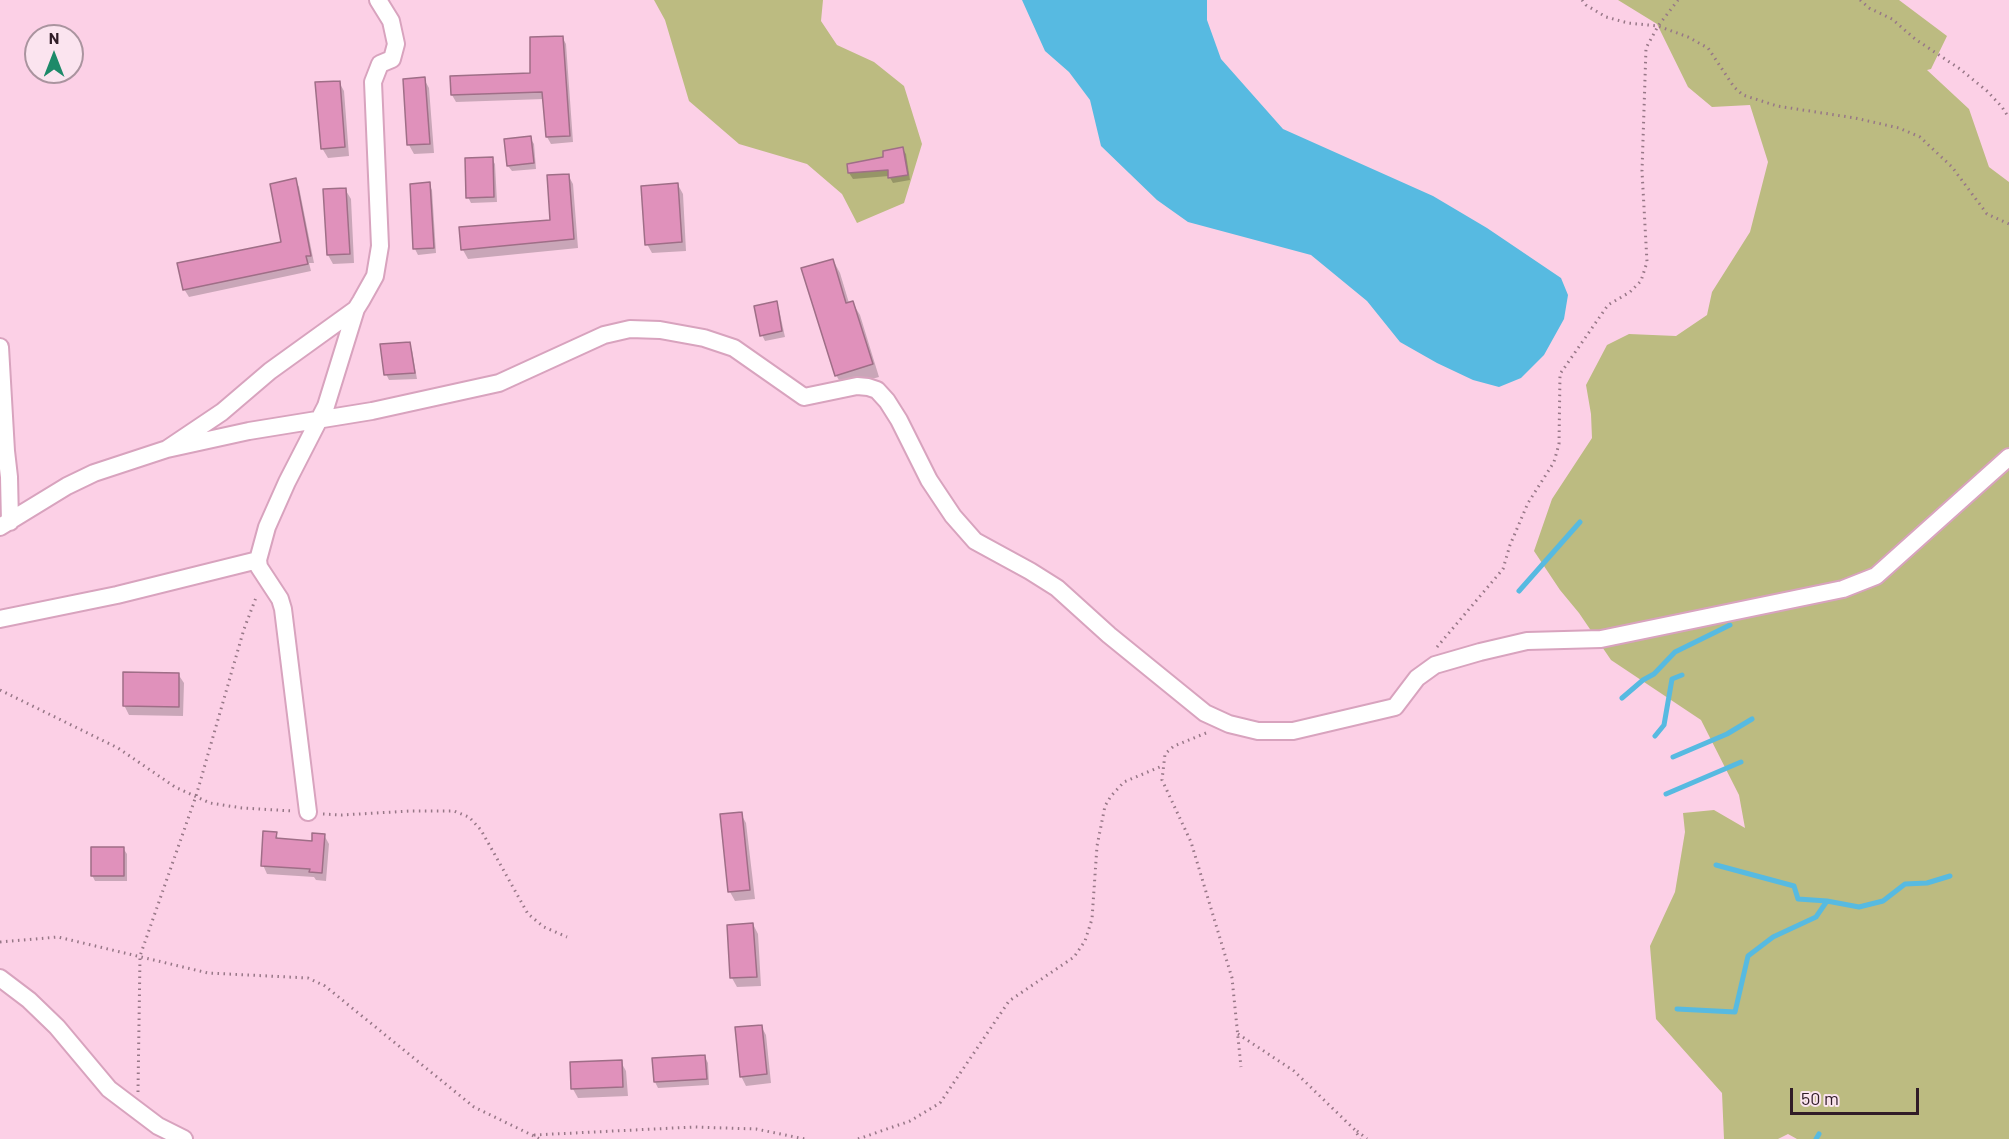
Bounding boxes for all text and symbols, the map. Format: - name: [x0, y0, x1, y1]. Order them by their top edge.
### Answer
- north arrow: [24, 24, 84, 84]
- text: N: [49, 28, 59, 47]
- scale bar: [1793, 1076, 1922, 1114]
- text: 50 m: [1801, 1087, 1839, 1109]

